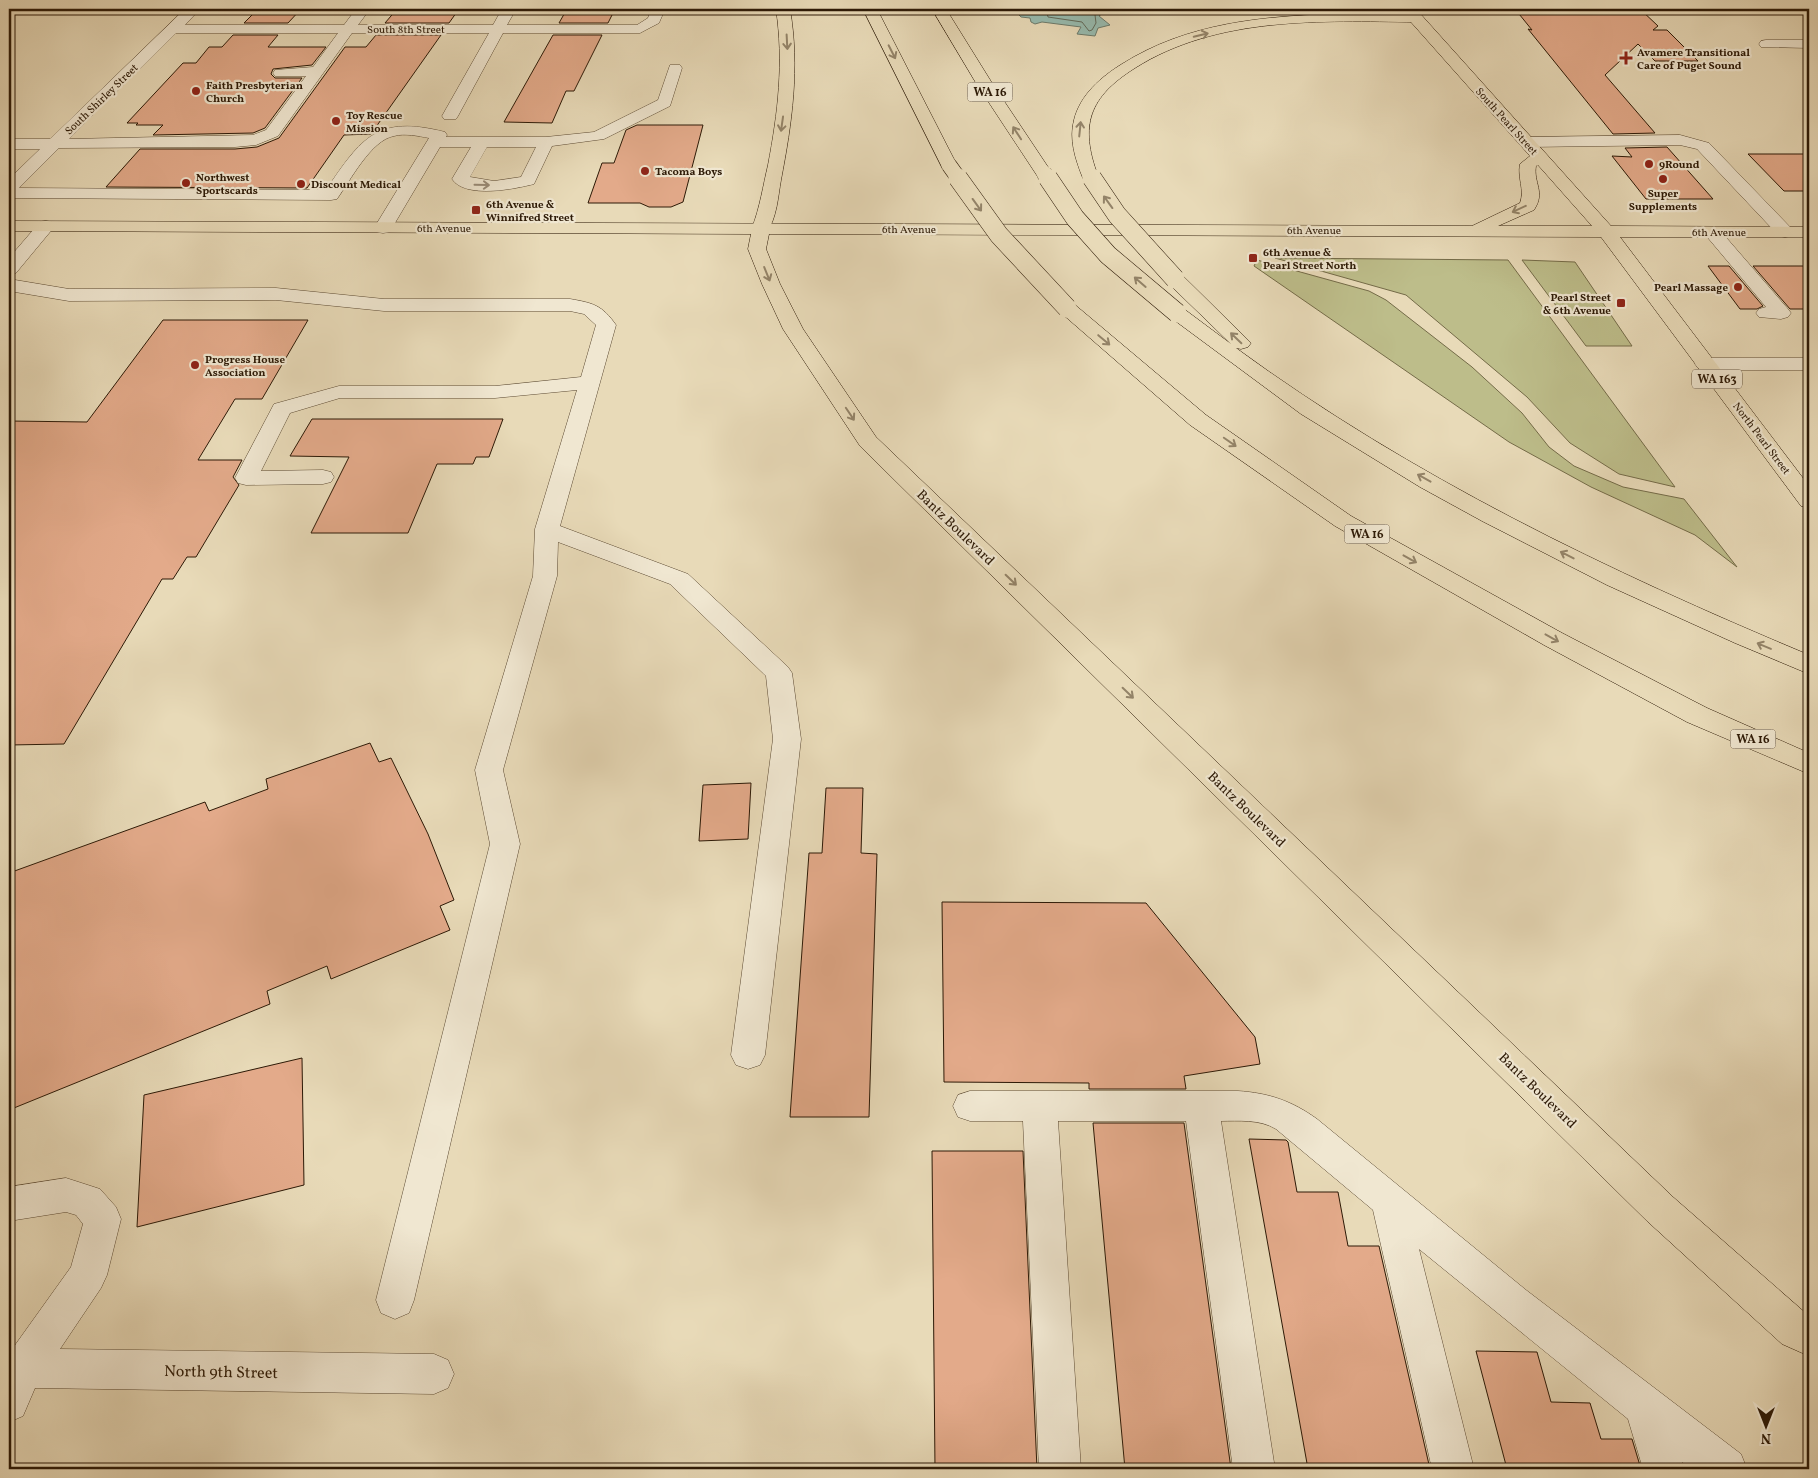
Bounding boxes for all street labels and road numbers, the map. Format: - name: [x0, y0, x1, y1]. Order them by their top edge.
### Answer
- street label: South 8th Street: [367, 23, 445, 38]
- street label: South Shirley Street: [62, 61, 142, 139]
- road number: WA 16: [968, 82, 1012, 101]
- street label: South Pearl Street: [1471, 85, 1541, 159]
- street label: 6th Avenue: [417, 222, 471, 237]
- street label: 6th Avenue: [882, 223, 936, 238]
- street label: 6th Avenue: [1287, 224, 1341, 239]
- street label: 6th Avenue: [1692, 226, 1746, 241]
- road number: WA 163: [1692, 369, 1742, 388]
- street label: North Pearl Street: [1729, 400, 1793, 478]
- street label: Bantz Boulevard: [912, 486, 998, 570]
- road number: WA 16: [1344, 524, 1390, 544]
- road number: WA 16: [1730, 730, 1776, 749]
- street label: Bantz Boulevard: [1203, 768, 1289, 852]
- street label: Bantz Boulevard: [1494, 1049, 1580, 1133]
- street label: North 9th Street: [164, 1361, 279, 1385]

